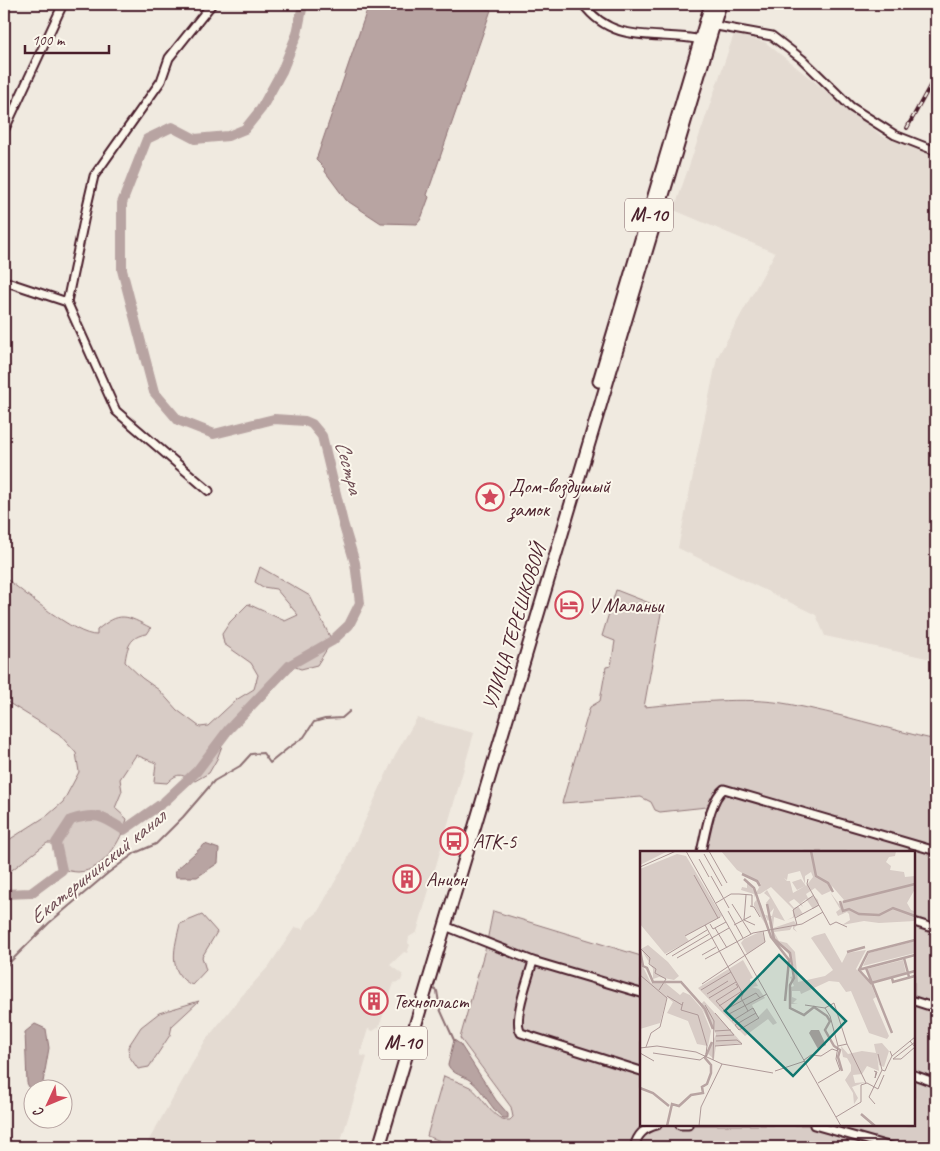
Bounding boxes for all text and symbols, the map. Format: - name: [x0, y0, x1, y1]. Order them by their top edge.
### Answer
- scale bar: [25, 22, 109, 54]
- text: 100 m: [32, 31, 66, 50]
- road number: М-10: [625, 198, 673, 232]
- water label: Сестра: [330, 438, 369, 499]
- place label: Дом-воздушый замок: [506, 474, 612, 523]
- place icon: Дом-воздушый замок: [475, 482, 505, 512]
- street label: УЛИЦА ТЕРЕШКОВОЙ: [477, 538, 552, 713]
- hotel icon: У Маланьи: [554, 590, 584, 620]
- place label: У Маланьи: [588, 593, 665, 618]
- water label: Екатерининский канал: [24, 802, 173, 930]
- bus stop icon: АТК-5: [439, 826, 469, 856]
- place label: АТК-5: [473, 829, 518, 854]
- inset map: [640, 851, 915, 1126]
- building icon: Анион: [392, 864, 422, 894]
- place label: Анион: [426, 867, 469, 892]
- building icon: Технопласт: [359, 986, 389, 1016]
- place label: Технопласт: [393, 989, 470, 1014]
- road number: М-10: [379, 1026, 427, 1060]
- north arrow: [22, 1078, 72, 1128]
- text: С: [29, 1103, 48, 1121]

